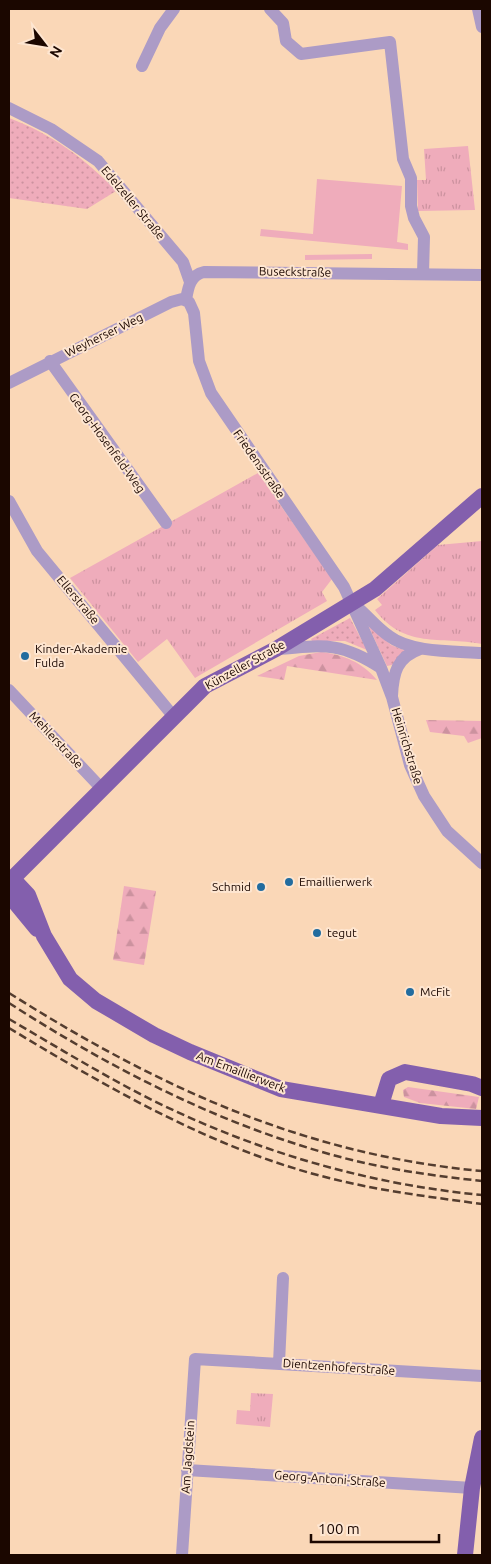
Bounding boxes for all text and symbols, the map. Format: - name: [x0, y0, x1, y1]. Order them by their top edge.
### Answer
- north arrow: [20, 20, 70, 70]
- text: N: [47, 43, 66, 60]
- street label: Edelzeller Straße: [99, 164, 168, 242]
- street label: Buseckstraße: [259, 264, 331, 279]
- street label: Weyherser Weg: [63, 310, 145, 359]
- street label: Georg-Hosenfeld-Weg: [67, 390, 148, 495]
- street label: Friedensstraße: [231, 427, 288, 500]
- street label: Ellerstraße: [55, 573, 102, 626]
- street label: Künzeller Straße: [203, 637, 287, 692]
- place label: Kinder-Akademie Fulda: [35, 642, 127, 669]
- marker: Kinder-Akademie Fulda: [19, 650, 31, 662]
- street label: Heinrichstraße: [390, 706, 425, 786]
- street label: Mehlerstraße: [27, 709, 86, 771]
- place label: Emaillierwerk: [299, 875, 372, 888]
- marker: Emaillierwerk: [283, 876, 295, 888]
- place label: Schmid: [212, 880, 251, 893]
- marker: Schmid: [255, 881, 267, 893]
- place label: tegut: [327, 926, 357, 939]
- marker: tegut: [311, 927, 323, 939]
- place label: McFit: [420, 985, 450, 998]
- marker: McFit: [404, 986, 416, 998]
- street label: Am Emaillierwerk: [195, 1049, 287, 1094]
- street label: Dientzenhoferstraße: [282, 1356, 396, 1377]
- street label: Am Jagdstein: [178, 1420, 197, 1494]
- street label: Georg-Antoni-Straße: [274, 1468, 386, 1489]
- scale bar: [311, 1512, 438, 1544]
- text: 100 m: [318, 1520, 360, 1537]

